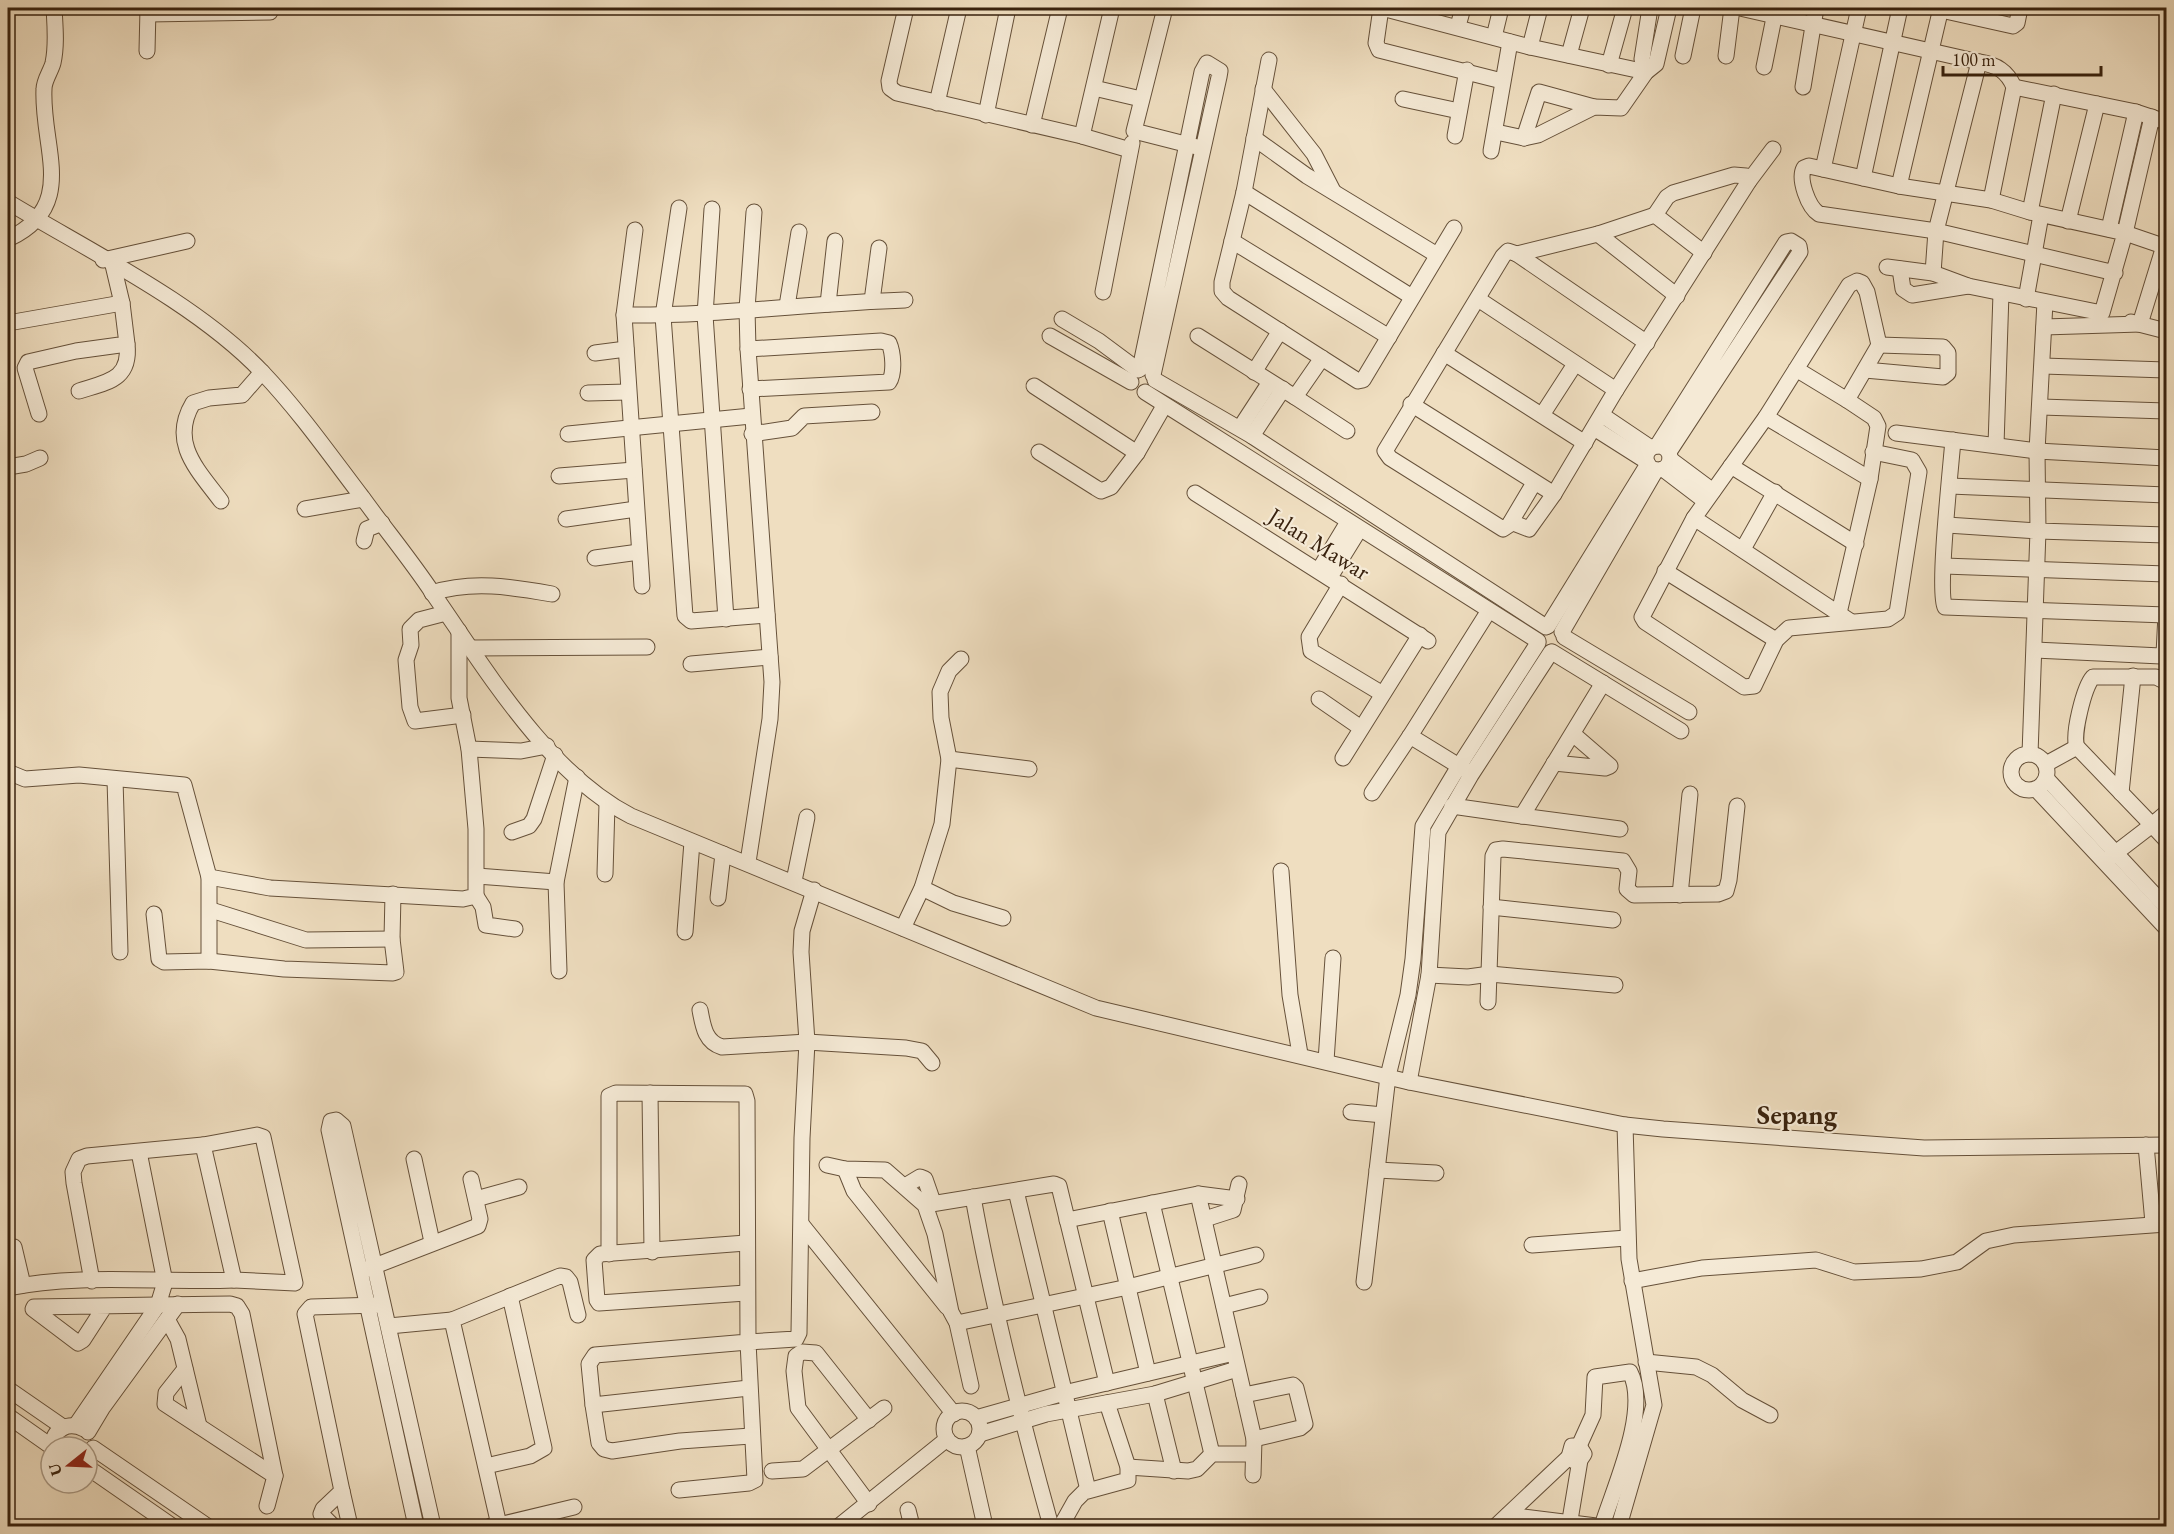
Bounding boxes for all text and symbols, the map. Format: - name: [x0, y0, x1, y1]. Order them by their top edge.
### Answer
- scale bar: [1943, 39, 2100, 77]
- text: 100 m: [1952, 48, 1996, 71]
- street label: Jalan Mawar: [1261, 499, 1376, 587]
- district label: Sepang: [1757, 1097, 1838, 1132]
- north arrow: [39, 1435, 99, 1495]
- text: U: [43, 1460, 67, 1478]

